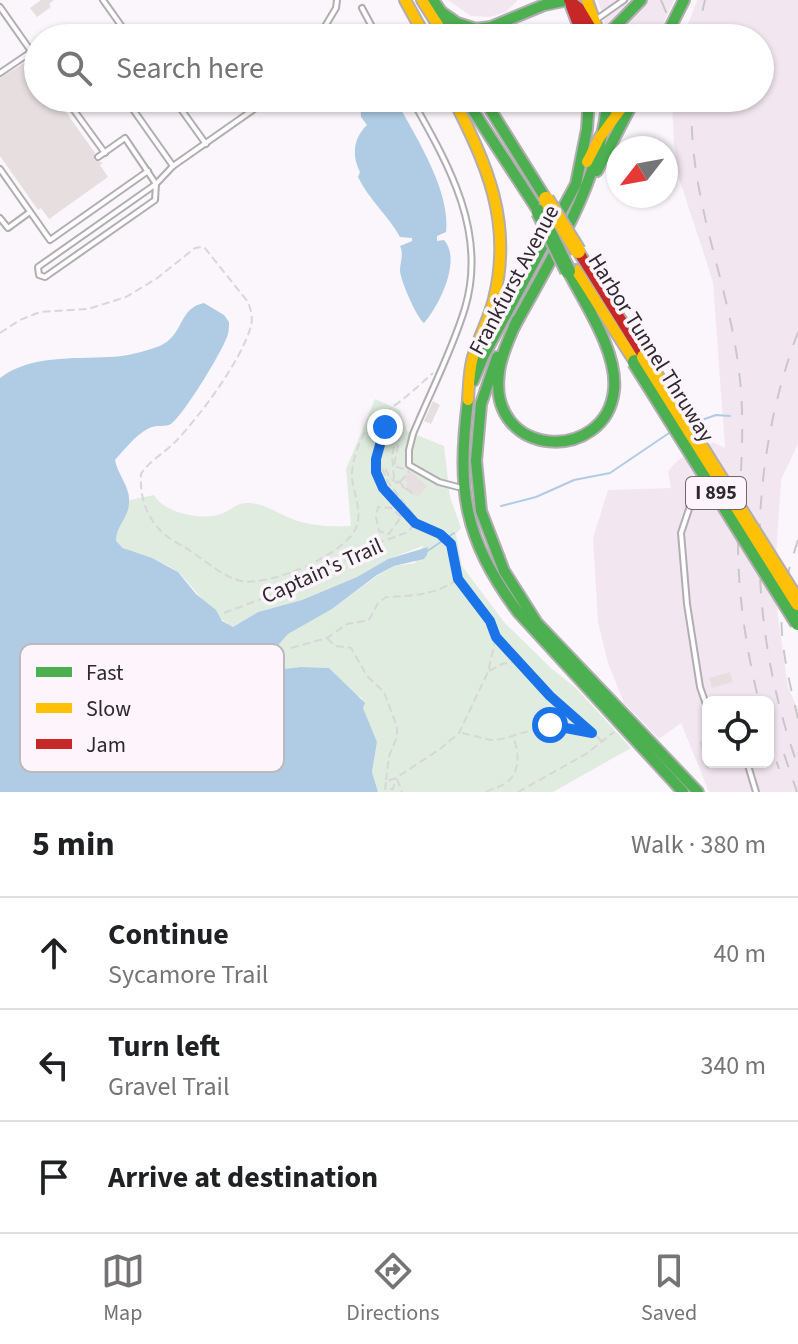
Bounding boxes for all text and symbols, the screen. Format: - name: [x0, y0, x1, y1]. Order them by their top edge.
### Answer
- search box: [24, 24, 774, 112]
- icon: search: [52, 46, 96, 90]
- text: Search here: [116, 47, 264, 90]
- north arrow: [606, 136, 678, 208]
- street label: Frankfurst Avenue: [461, 199, 567, 361]
- street label: Harbor Tunnel Thruway: [580, 247, 723, 449]
- route end: [367, 409, 403, 445]
- road number: I 895: [686, 477, 746, 509]
- street label: Captain's Trail: [256, 530, 388, 612]
- legend: [20, 644, 284, 772]
- text: Fast: [86, 657, 124, 689]
- text: Slow: [86, 693, 131, 725]
- map controls: [702, 696, 774, 768]
- button: locate: [702, 696, 774, 768]
- route start: [532, 707, 568, 743]
- text: Jam: [86, 729, 126, 761]
- text: 5 min: [32, 820, 115, 869]
- text: Walk · 380 m: [631, 826, 766, 863]
- text: Continue: [108, 913, 229, 956]
- icon: ahead: [32, 931, 76, 975]
- text: 40 m: [713, 935, 766, 972]
- text: Sycamore Trail: [108, 956, 268, 993]
- text: Turn left: [108, 1025, 220, 1068]
- icon: left: [32, 1043, 76, 1087]
- text: 340 m: [700, 1047, 766, 1084]
- text: Gravel Trail: [108, 1068, 230, 1105]
- icon: arrive: [32, 1155, 76, 1199]
- text: Arrive at destination: [108, 1156, 378, 1199]
- tab: Map: [101, 1249, 145, 1329]
- tab: Directions: [346, 1249, 439, 1329]
- tab: Saved: [641, 1249, 697, 1329]

